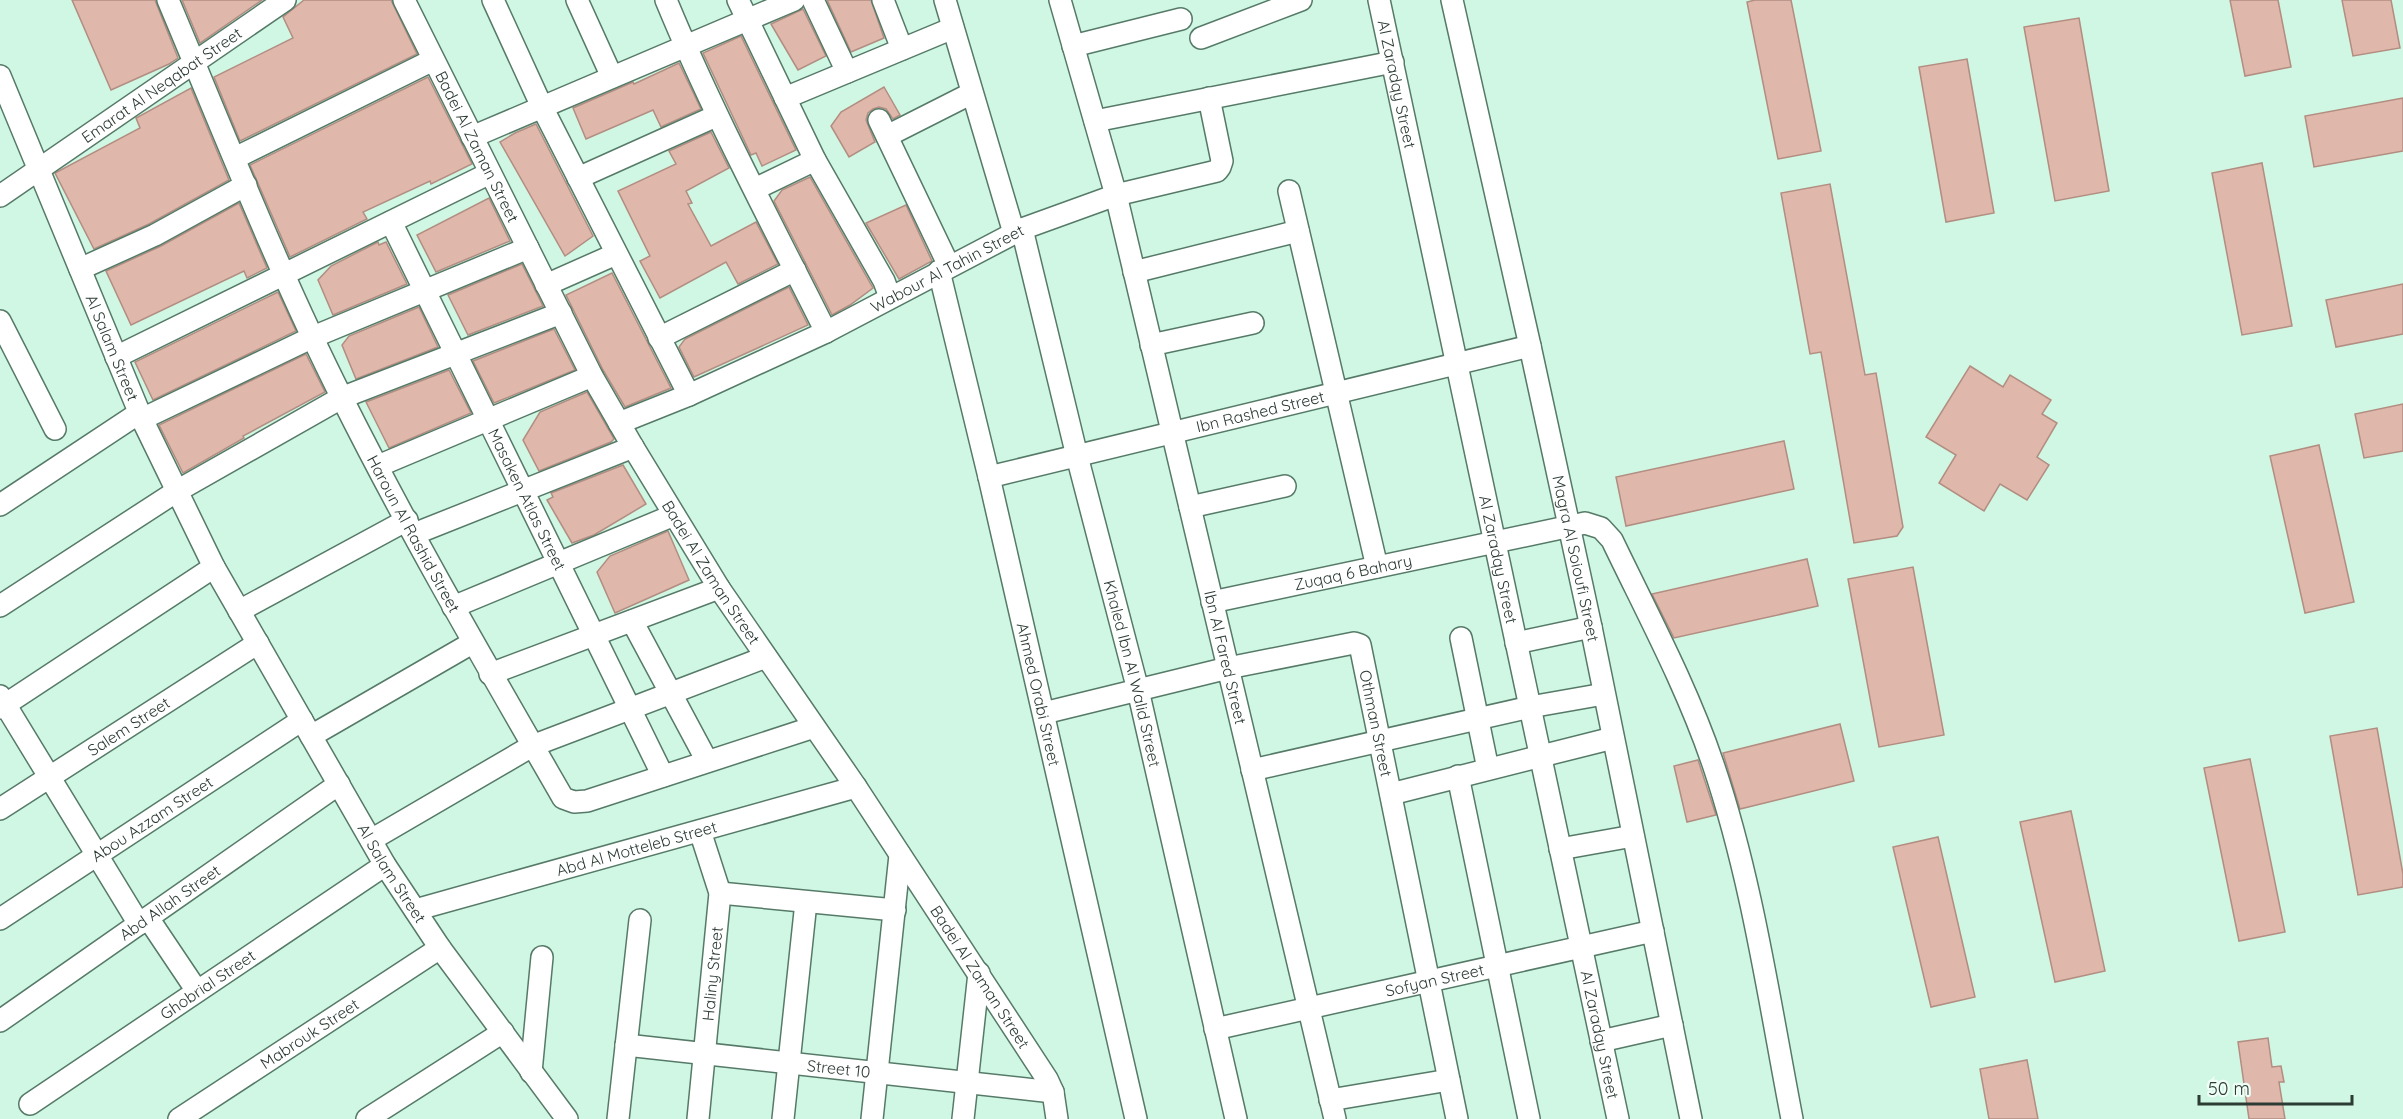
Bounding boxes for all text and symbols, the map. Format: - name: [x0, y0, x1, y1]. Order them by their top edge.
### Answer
- street label: Al Zaradqy Street: [1374, 18, 1420, 150]
- street label: Emarat Al Neqabat Street: [77, 23, 246, 147]
- street label: Badei Al Zaman Street: [431, 68, 524, 226]
- street label: Wabour Al Tahin Street: [867, 220, 1027, 317]
- street label: Al Salam Street: [82, 291, 143, 404]
- street label: Ibn Rashed Street: [1194, 386, 1326, 437]
- street label: Masaken Atlas Street: [484, 425, 571, 574]
- street label: Haroun Al Rashid Street: [363, 452, 465, 616]
- street label: Magra Al Soioufi Street: [1548, 473, 1604, 643]
- street label: Al Zaradqy Street: [1475, 493, 1522, 625]
- street label: Badei Al Zaman Street: [658, 497, 765, 648]
- street label: Zuqaq 6 Bahary: [1292, 550, 1414, 594]
- street label: Khaled Ibn Al Walid Street: [1100, 578, 1165, 769]
- street label: Ibn Al Fared Street: [1200, 588, 1251, 726]
- street label: Ahmed Orabi Street: [1013, 621, 1065, 768]
- street label: Othman Street: [1355, 668, 1397, 778]
- street label: Salem Street: [84, 692, 174, 760]
- street label: Abou Azzam Street: [87, 772, 217, 866]
- street label: Abd Al Motteleb Street: [554, 816, 719, 880]
- street label: Al Salam Street: [353, 820, 430, 927]
- street label: Abd Allah Street: [115, 860, 224, 945]
- street label: Badei Al Zaman Street: [926, 902, 1034, 1052]
- street label: Haliny Street: [698, 926, 727, 1022]
- street label: Ghobrial Street: [156, 945, 259, 1024]
- street label: Sofyan Street: [1383, 959, 1486, 1001]
- street label: Al Zaradqy Street: [1577, 969, 1623, 1101]
- street label: Mabrouk Street: [256, 994, 363, 1073]
- street label: Street 10: [806, 1055, 871, 1082]
- scale bar: [2199, 1068, 2352, 1106]
- text: 50 m: [2208, 1077, 2250, 1100]

